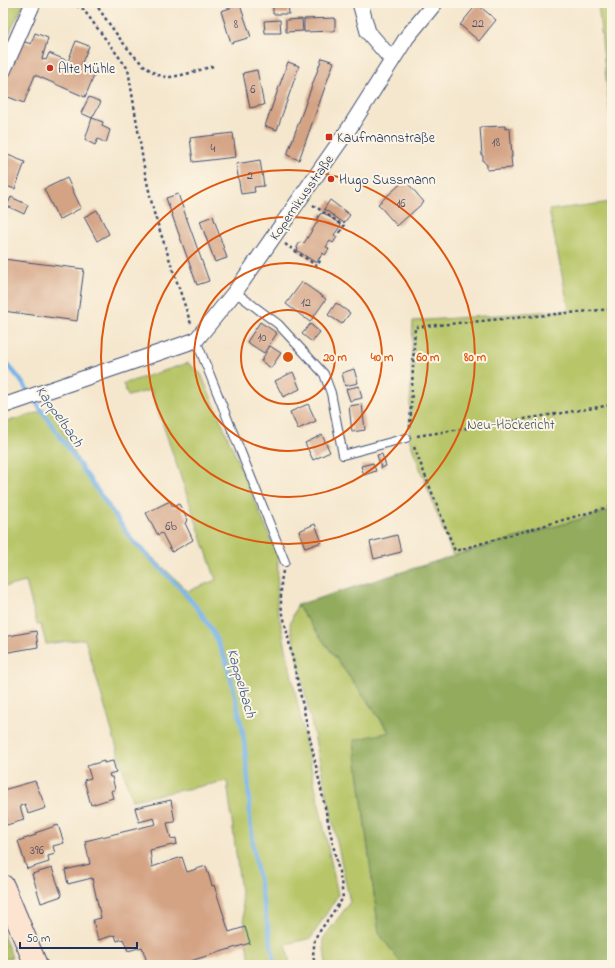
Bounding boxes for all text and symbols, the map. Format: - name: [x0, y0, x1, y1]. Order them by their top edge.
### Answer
- house number: 22: [472, 15, 484, 33]
- house number: 8: [234, 16, 239, 34]
- place label: Alte Mühle: [58, 59, 116, 80]
- marker: Alte Mühle: [45, 63, 55, 73]
- house number: 6: [250, 81, 256, 99]
- place label: Kaufmannstraße: [337, 128, 436, 149]
- marker: Kaufmannstraße: [324, 132, 334, 142]
- house number: 18: [492, 134, 501, 152]
- house number: 4: [211, 140, 216, 158]
- street label: Kopernikusstraße: [265, 150, 340, 245]
- house number: 2: [247, 167, 253, 185]
- place label: Hugo Sussmann: [339, 170, 436, 192]
- marker: Hugo Sussmann: [326, 174, 336, 184]
- house number: 16: [396, 195, 406, 213]
- house number: 12: [301, 294, 311, 312]
- house number: 10: [257, 329, 267, 347]
- text: 20 m: [322, 349, 347, 367]
- text: 40 m: [370, 349, 394, 367]
- text: 60 m: [416, 349, 440, 367]
- text: 80 m: [463, 349, 487, 367]
- centre of rings: [281, 350, 295, 364]
- water label: Kappelbach: [30, 381, 89, 453]
- park label: Neu-Höckericht: [467, 415, 555, 436]
- house number: 6b: [165, 518, 177, 536]
- water label: Kappelbach: [221, 646, 262, 721]
- house number: 396: [30, 842, 45, 860]
- scale bar: [20, 924, 137, 950]
- text: 50 m: [26, 930, 50, 948]

